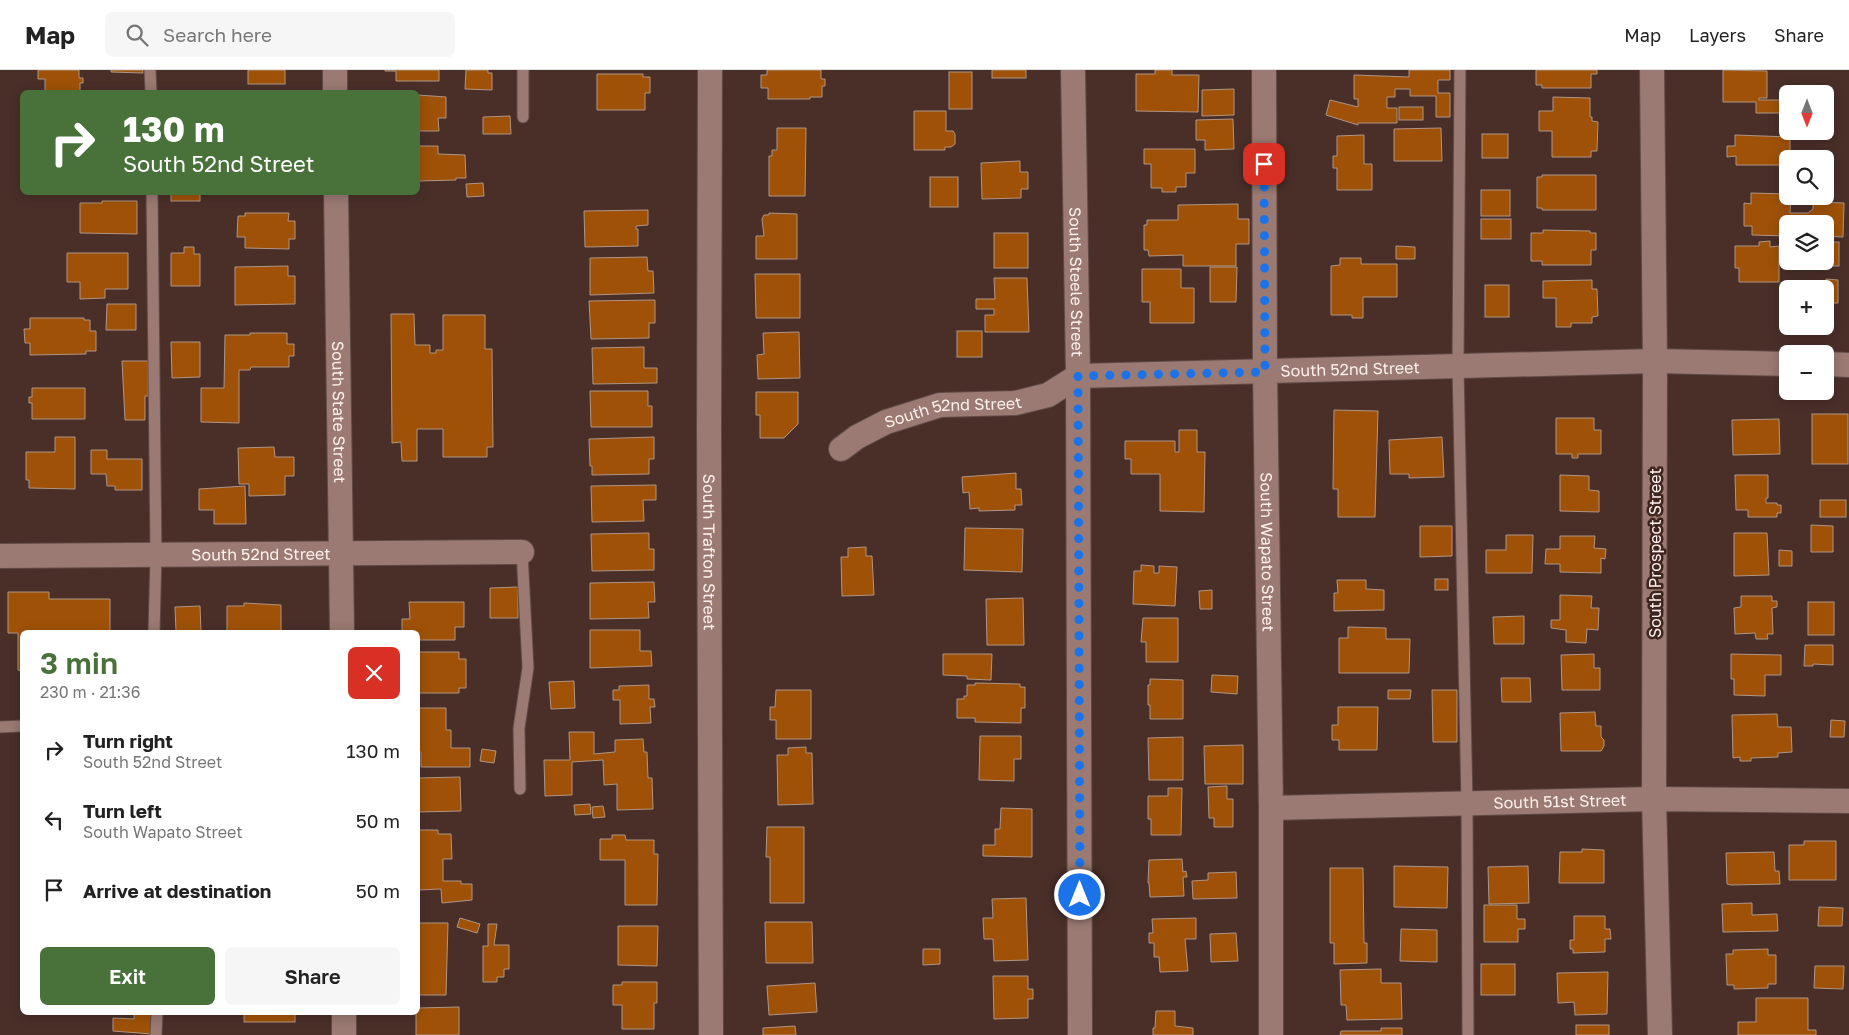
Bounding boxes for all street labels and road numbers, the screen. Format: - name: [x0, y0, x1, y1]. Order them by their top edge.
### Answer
- street label: South Steele Street: [1065, 207, 1088, 357]
- street label: South State Street: [328, 341, 350, 483]
- street label: South 52nd Street: [1280, 357, 1420, 381]
- street label: South 52nd Street: [882, 392, 1024, 432]
- street label: South Prospect Street: [1645, 468, 1665, 638]
- street label: South Wapato Street: [1256, 472, 1279, 632]
- street label: South Trafton Street: [699, 474, 720, 630]
- street label: South 52nd Street: [191, 543, 331, 565]
- street label: South 51st Street: [1493, 790, 1627, 813]

